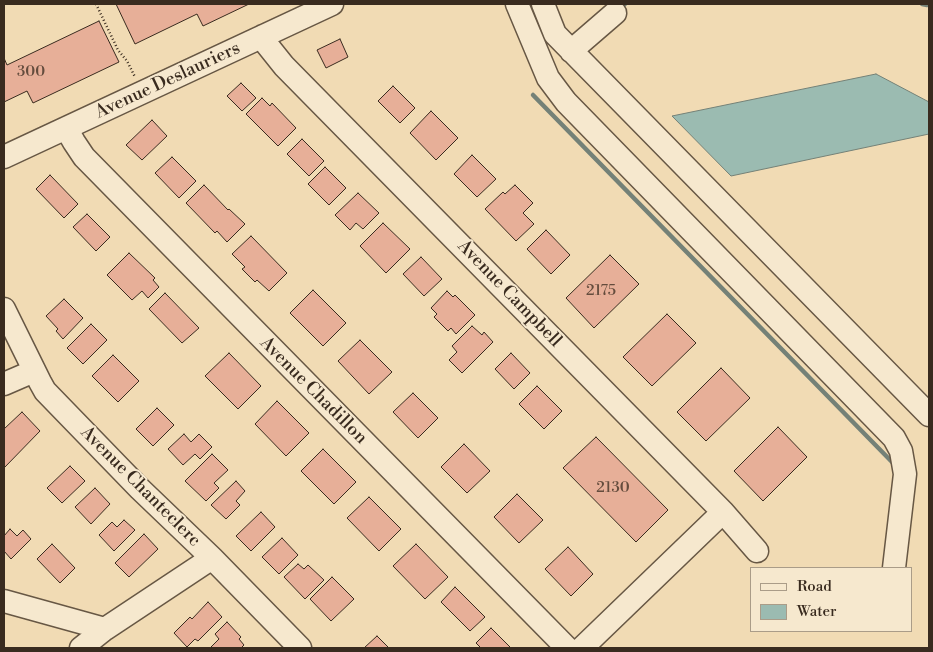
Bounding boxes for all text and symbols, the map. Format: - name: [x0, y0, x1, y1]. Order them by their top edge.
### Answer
- street label: Avenue Deslauriers: [92, 38, 244, 124]
- house number: 300: [17, 63, 45, 81]
- street label: Avenue Campbell: [452, 236, 566, 352]
- house number: 2175: [586, 282, 616, 300]
- street label: Avenue Chadillon: [255, 333, 371, 449]
- street label: Avenue Chanteclerc: [75, 422, 205, 552]
- house number: 2130: [596, 479, 630, 497]
- legend: [750, 567, 913, 632]
- text: Road: [797, 577, 832, 596]
- text: Water: [797, 602, 836, 621]

